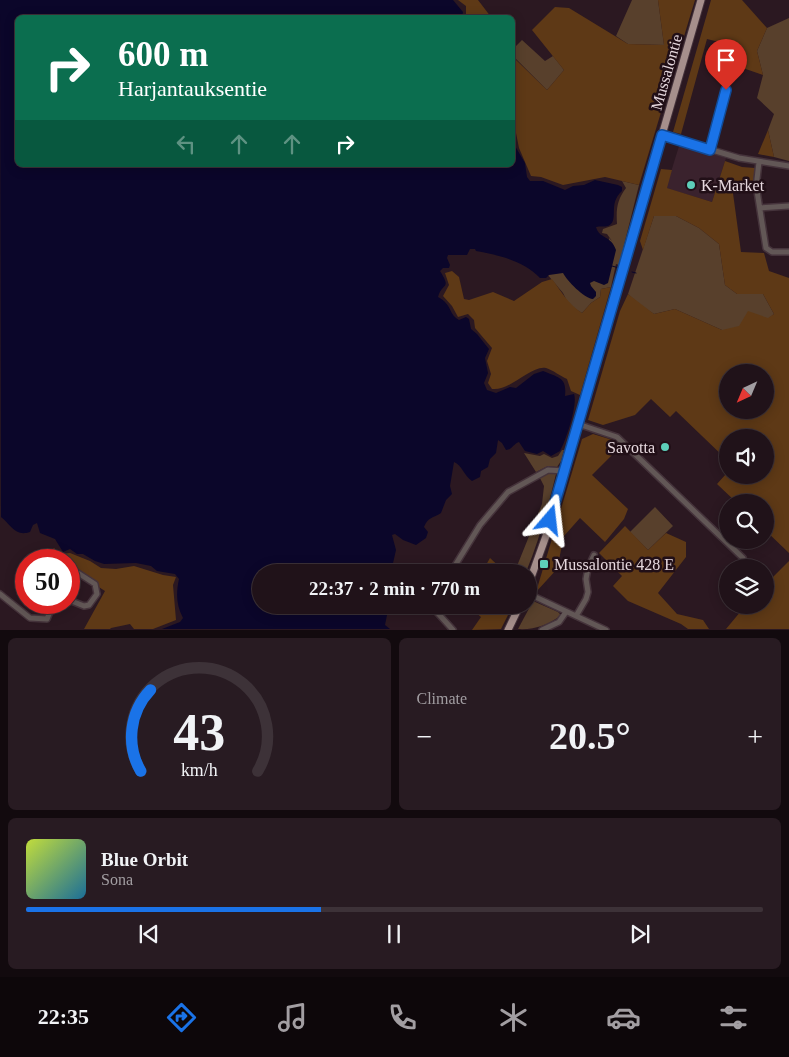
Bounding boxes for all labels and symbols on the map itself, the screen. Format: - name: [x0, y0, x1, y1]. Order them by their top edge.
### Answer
- street label: Mussalontie: [648, 32, 685, 112]
- pin: [705, 39, 747, 90]
- place label: K-Market: [701, 177, 765, 194]
- marker: K-Market: [685, 179, 697, 191]
- north arrow: [719, 364, 774, 419]
- place label: Savotta: [607, 439, 655, 456]
- marker: Savotta: [659, 441, 671, 453]
- position arrow: [523, 493, 575, 545]
- speed limit sign: 50: [15, 549, 80, 614]
- place label: Mussalontie 428 E: [554, 556, 674, 573]
- marker: Mussalontie 428 E: [538, 558, 550, 570]

